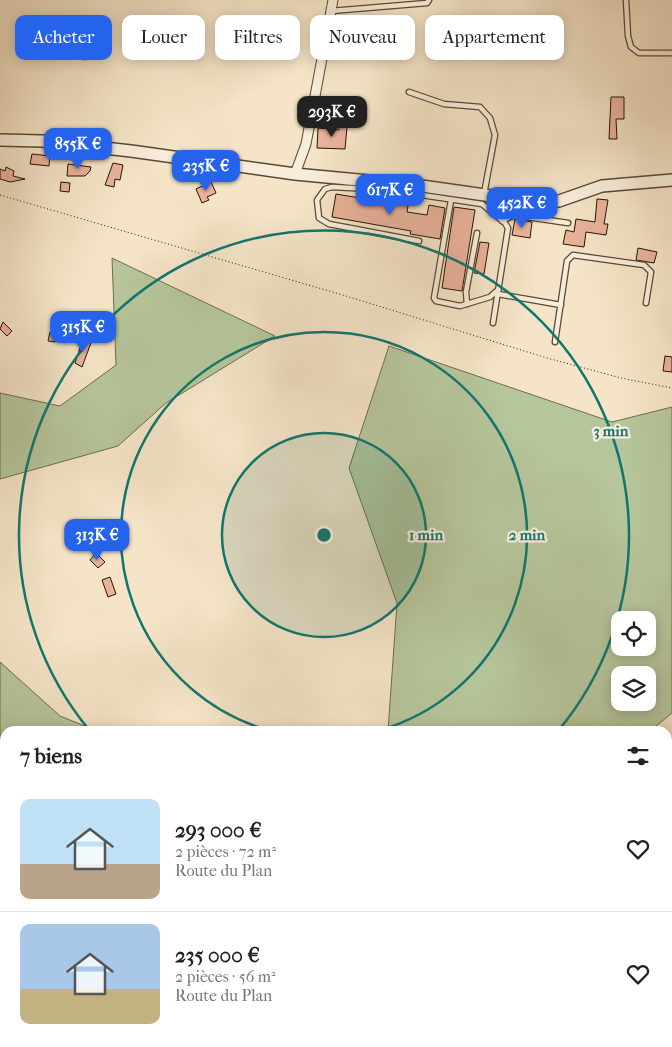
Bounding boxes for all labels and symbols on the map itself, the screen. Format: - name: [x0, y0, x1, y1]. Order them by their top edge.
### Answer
- pin: 293K €: [291, 96, 373, 138]
- pin: 855K €: [37, 128, 119, 170]
- pin: 235K €: [165, 150, 247, 192]
- pin: 617K €: [349, 174, 431, 216]
- pin: 452K €: [481, 186, 563, 229]
- pin: 315K €: [42, 310, 124, 353]
- text: 3 min: [594, 422, 629, 440]
- pin: 313K €: [56, 518, 138, 561]
- centre of rings: [315, 526, 333, 544]
- text: 1 min: [409, 526, 443, 544]
- text: 2 min: [509, 526, 546, 544]

